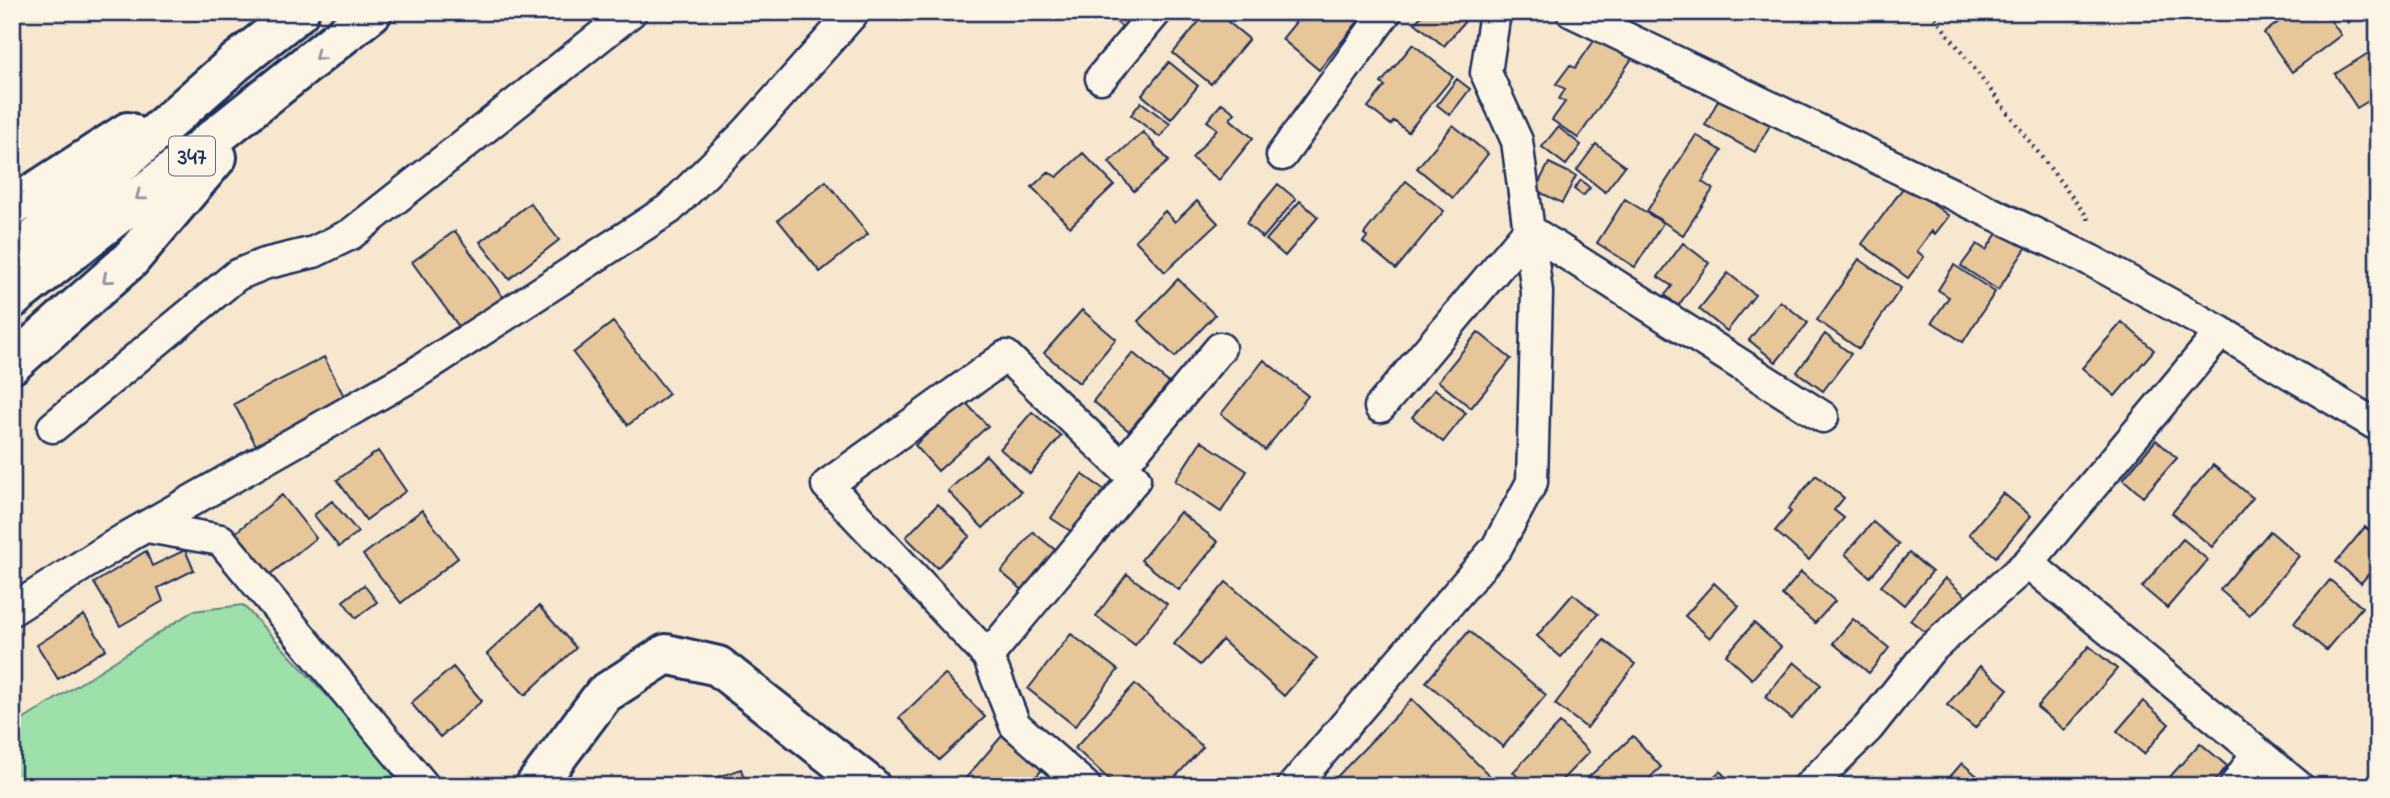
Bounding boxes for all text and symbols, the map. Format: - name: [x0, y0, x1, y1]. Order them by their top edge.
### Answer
- one-way arrow: [315, 47, 327, 60]
- road number: 347: [169, 136, 215, 176]
- one-way arrow: [135, 187, 148, 200]
- one-way arrow: [103, 271, 116, 283]

